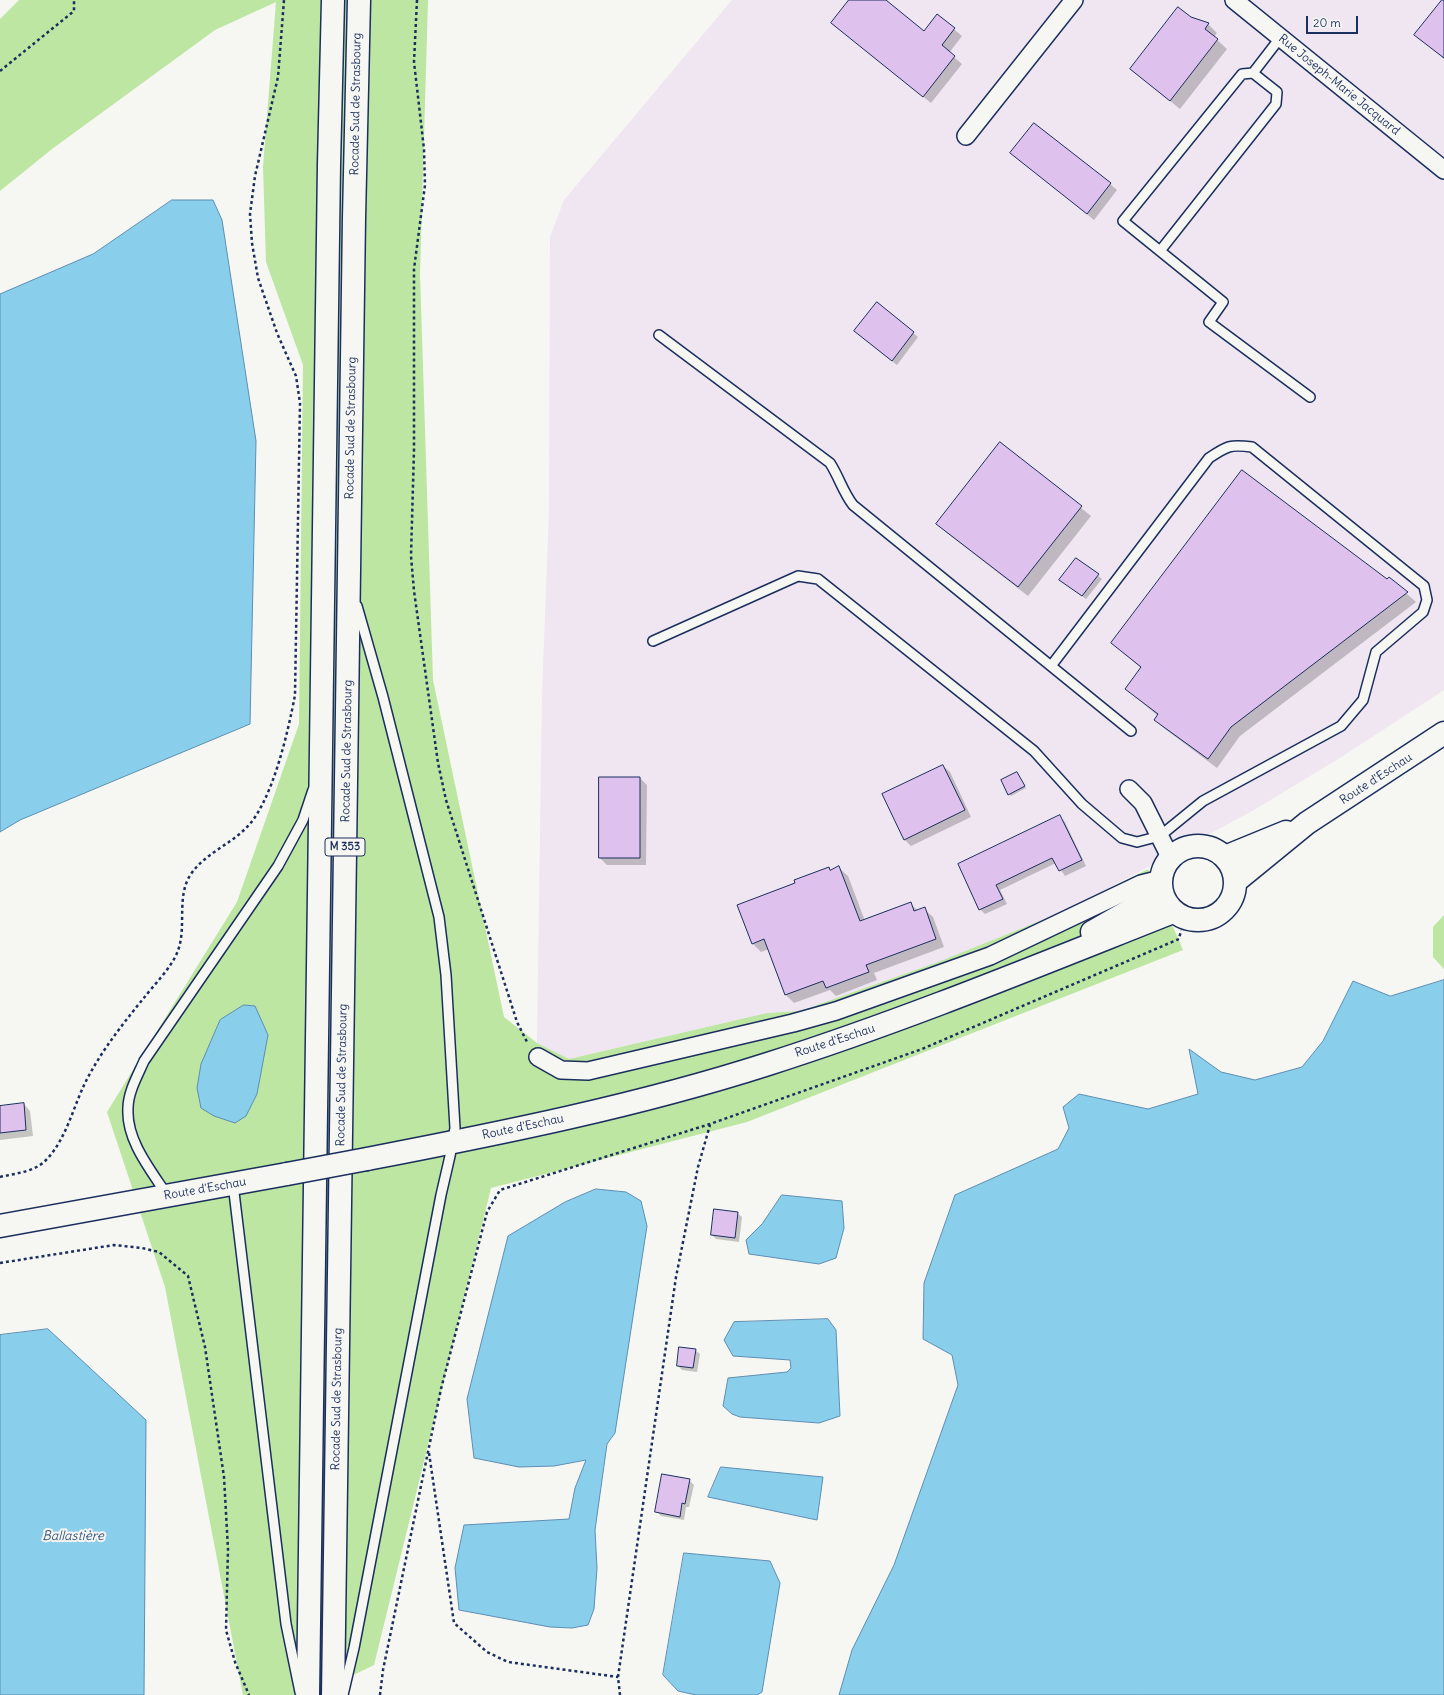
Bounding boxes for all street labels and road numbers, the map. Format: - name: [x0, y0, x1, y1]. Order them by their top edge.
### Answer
- street label: Rue Joseph-Marie Jacquard: [1275, 32, 1403, 138]
- street label: Rocade Sud de Strasbourg: [348, 33, 364, 175]
- street label: Rocade Sud de Strasbourg: [343, 357, 359, 499]
- street label: Rocade Sud de Strasbourg: [339, 680, 355, 822]
- street label: Route d'Eschau: [1337, 750, 1415, 808]
- road number: M 353: [325, 838, 365, 856]
- street label: Rocade Sud de Strasbourg: [334, 1004, 350, 1146]
- street label: Route d'Eschau: [793, 1021, 877, 1061]
- street label: Route d'Eschau: [481, 1111, 565, 1143]
- street label: Route d'Eschau: [163, 1175, 247, 1203]
- street label: Rocade Sud de Strasbourg: [329, 1328, 345, 1470]

